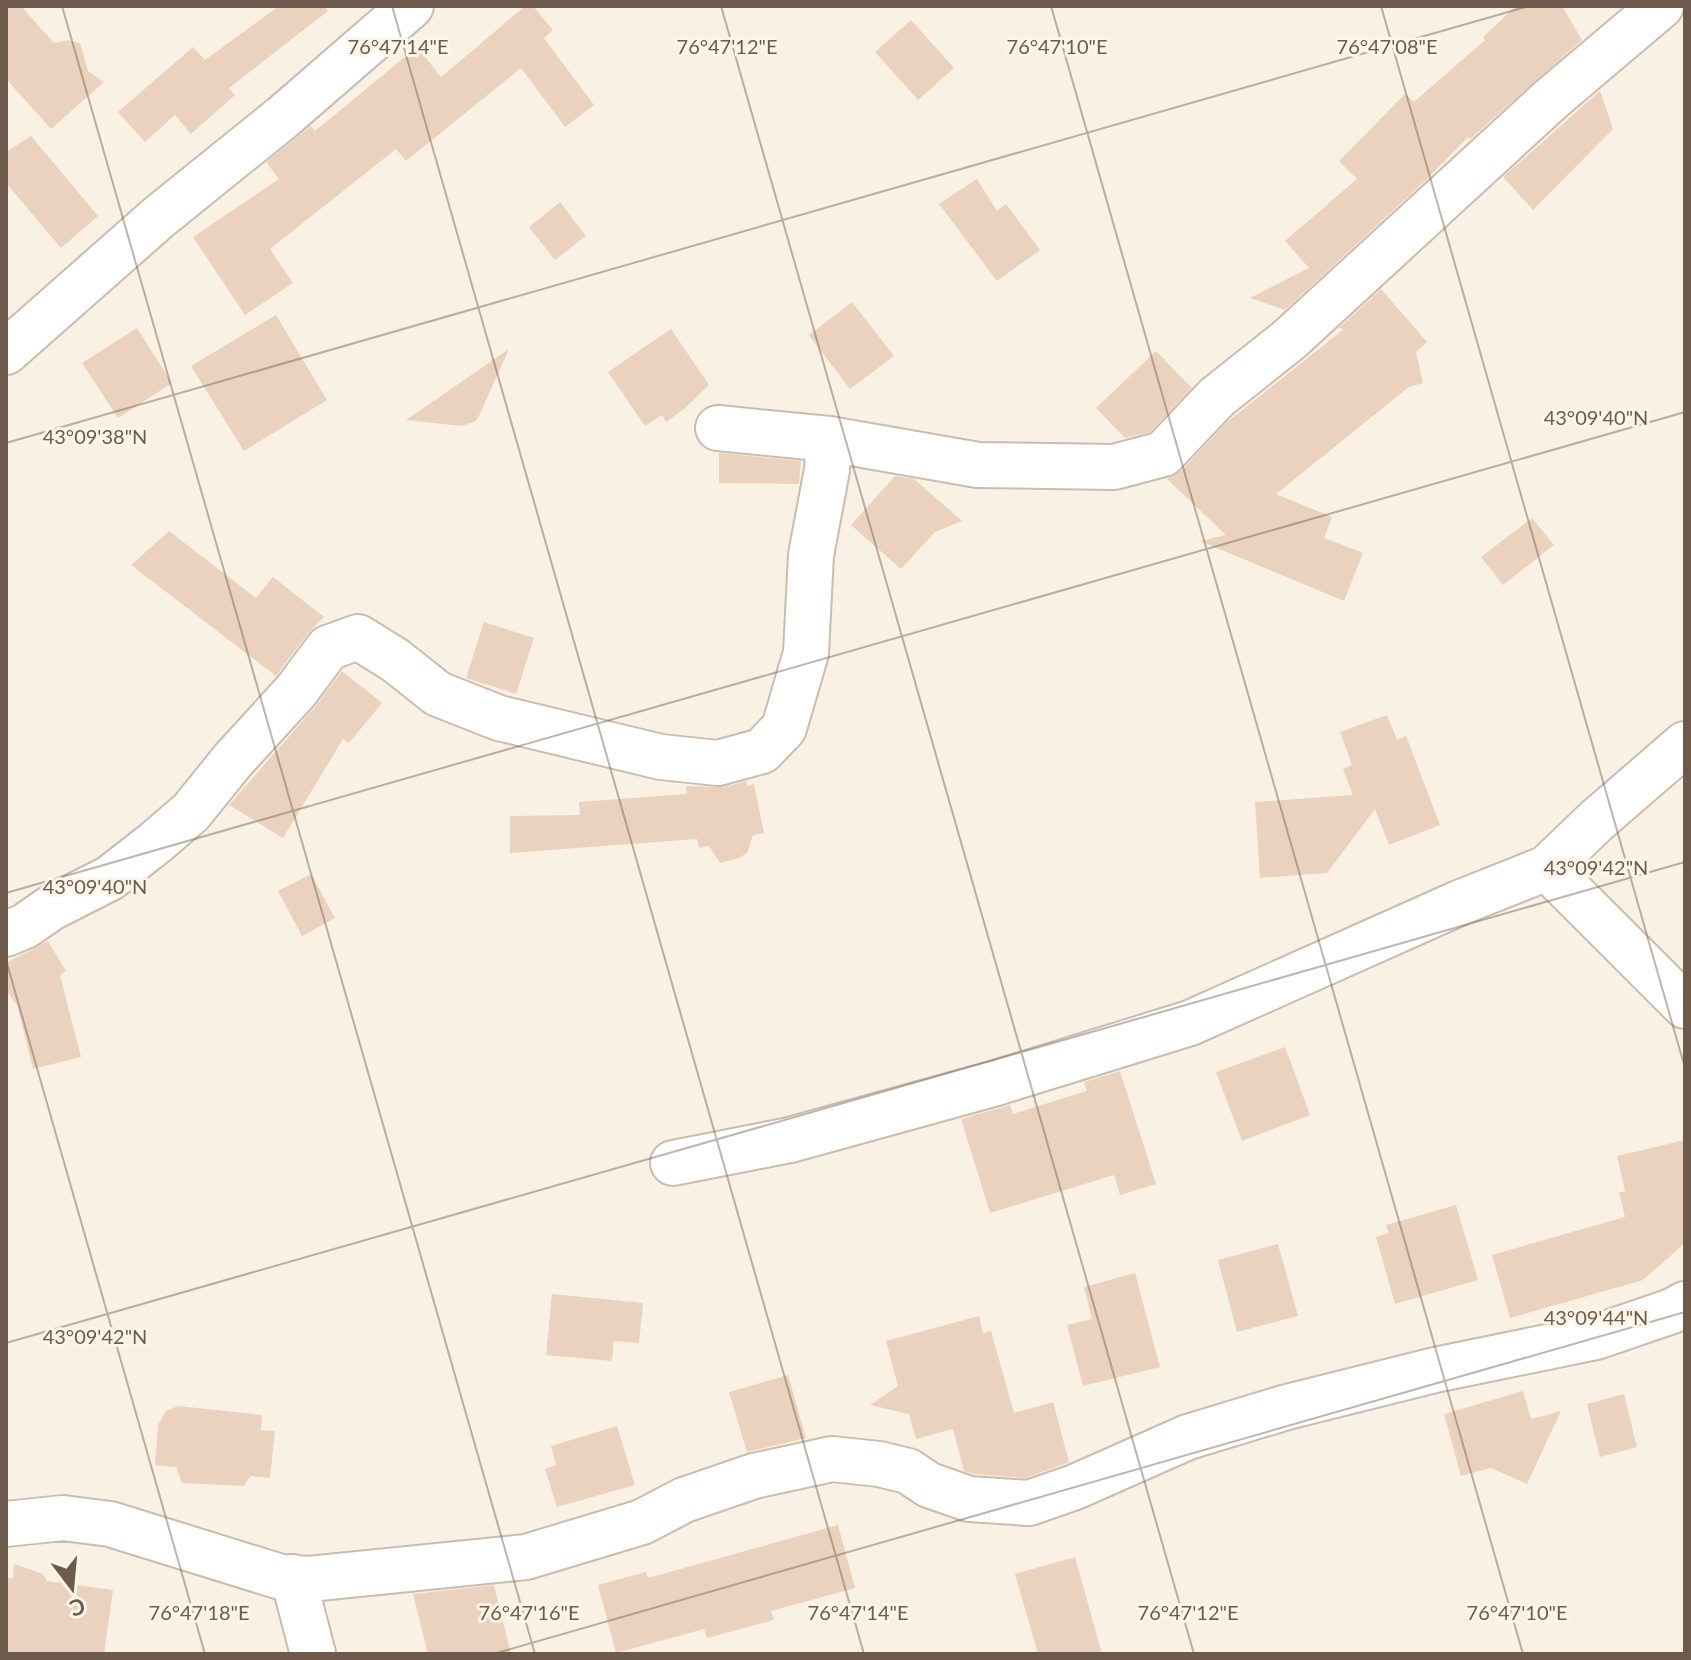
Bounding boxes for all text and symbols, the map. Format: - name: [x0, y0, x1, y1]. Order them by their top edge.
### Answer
- text: 76°47'14"E: [348, 34, 448, 58]
- text: 76°47'12"E: [677, 34, 777, 58]
- text: 76°47'10"E: [1007, 34, 1107, 58]
- text: 76°47'08"E: [1337, 34, 1437, 58]
- text: 43°09'40"N: [1544, 405, 1648, 429]
- text: 43°09'38"N: [43, 424, 147, 448]
- text: 43°09'42"N: [1544, 855, 1648, 879]
- text: 43°09'40"N: [43, 874, 147, 898]
- text: 43°09'44"N: [1544, 1305, 1648, 1329]
- text: 43°09'42"N: [43, 1324, 147, 1348]
- north arrow: [32, 1548, 112, 1628]
- text: С: [67, 1593, 88, 1623]
- text: 76°47'18"E: [149, 1600, 249, 1624]
- text: 76°47'16"E: [479, 1600, 579, 1624]
- text: 76°47'14"E: [808, 1600, 908, 1624]
- text: 76°47'12"E: [1138, 1600, 1238, 1624]
- text: 76°47'10"E: [1467, 1600, 1567, 1624]

